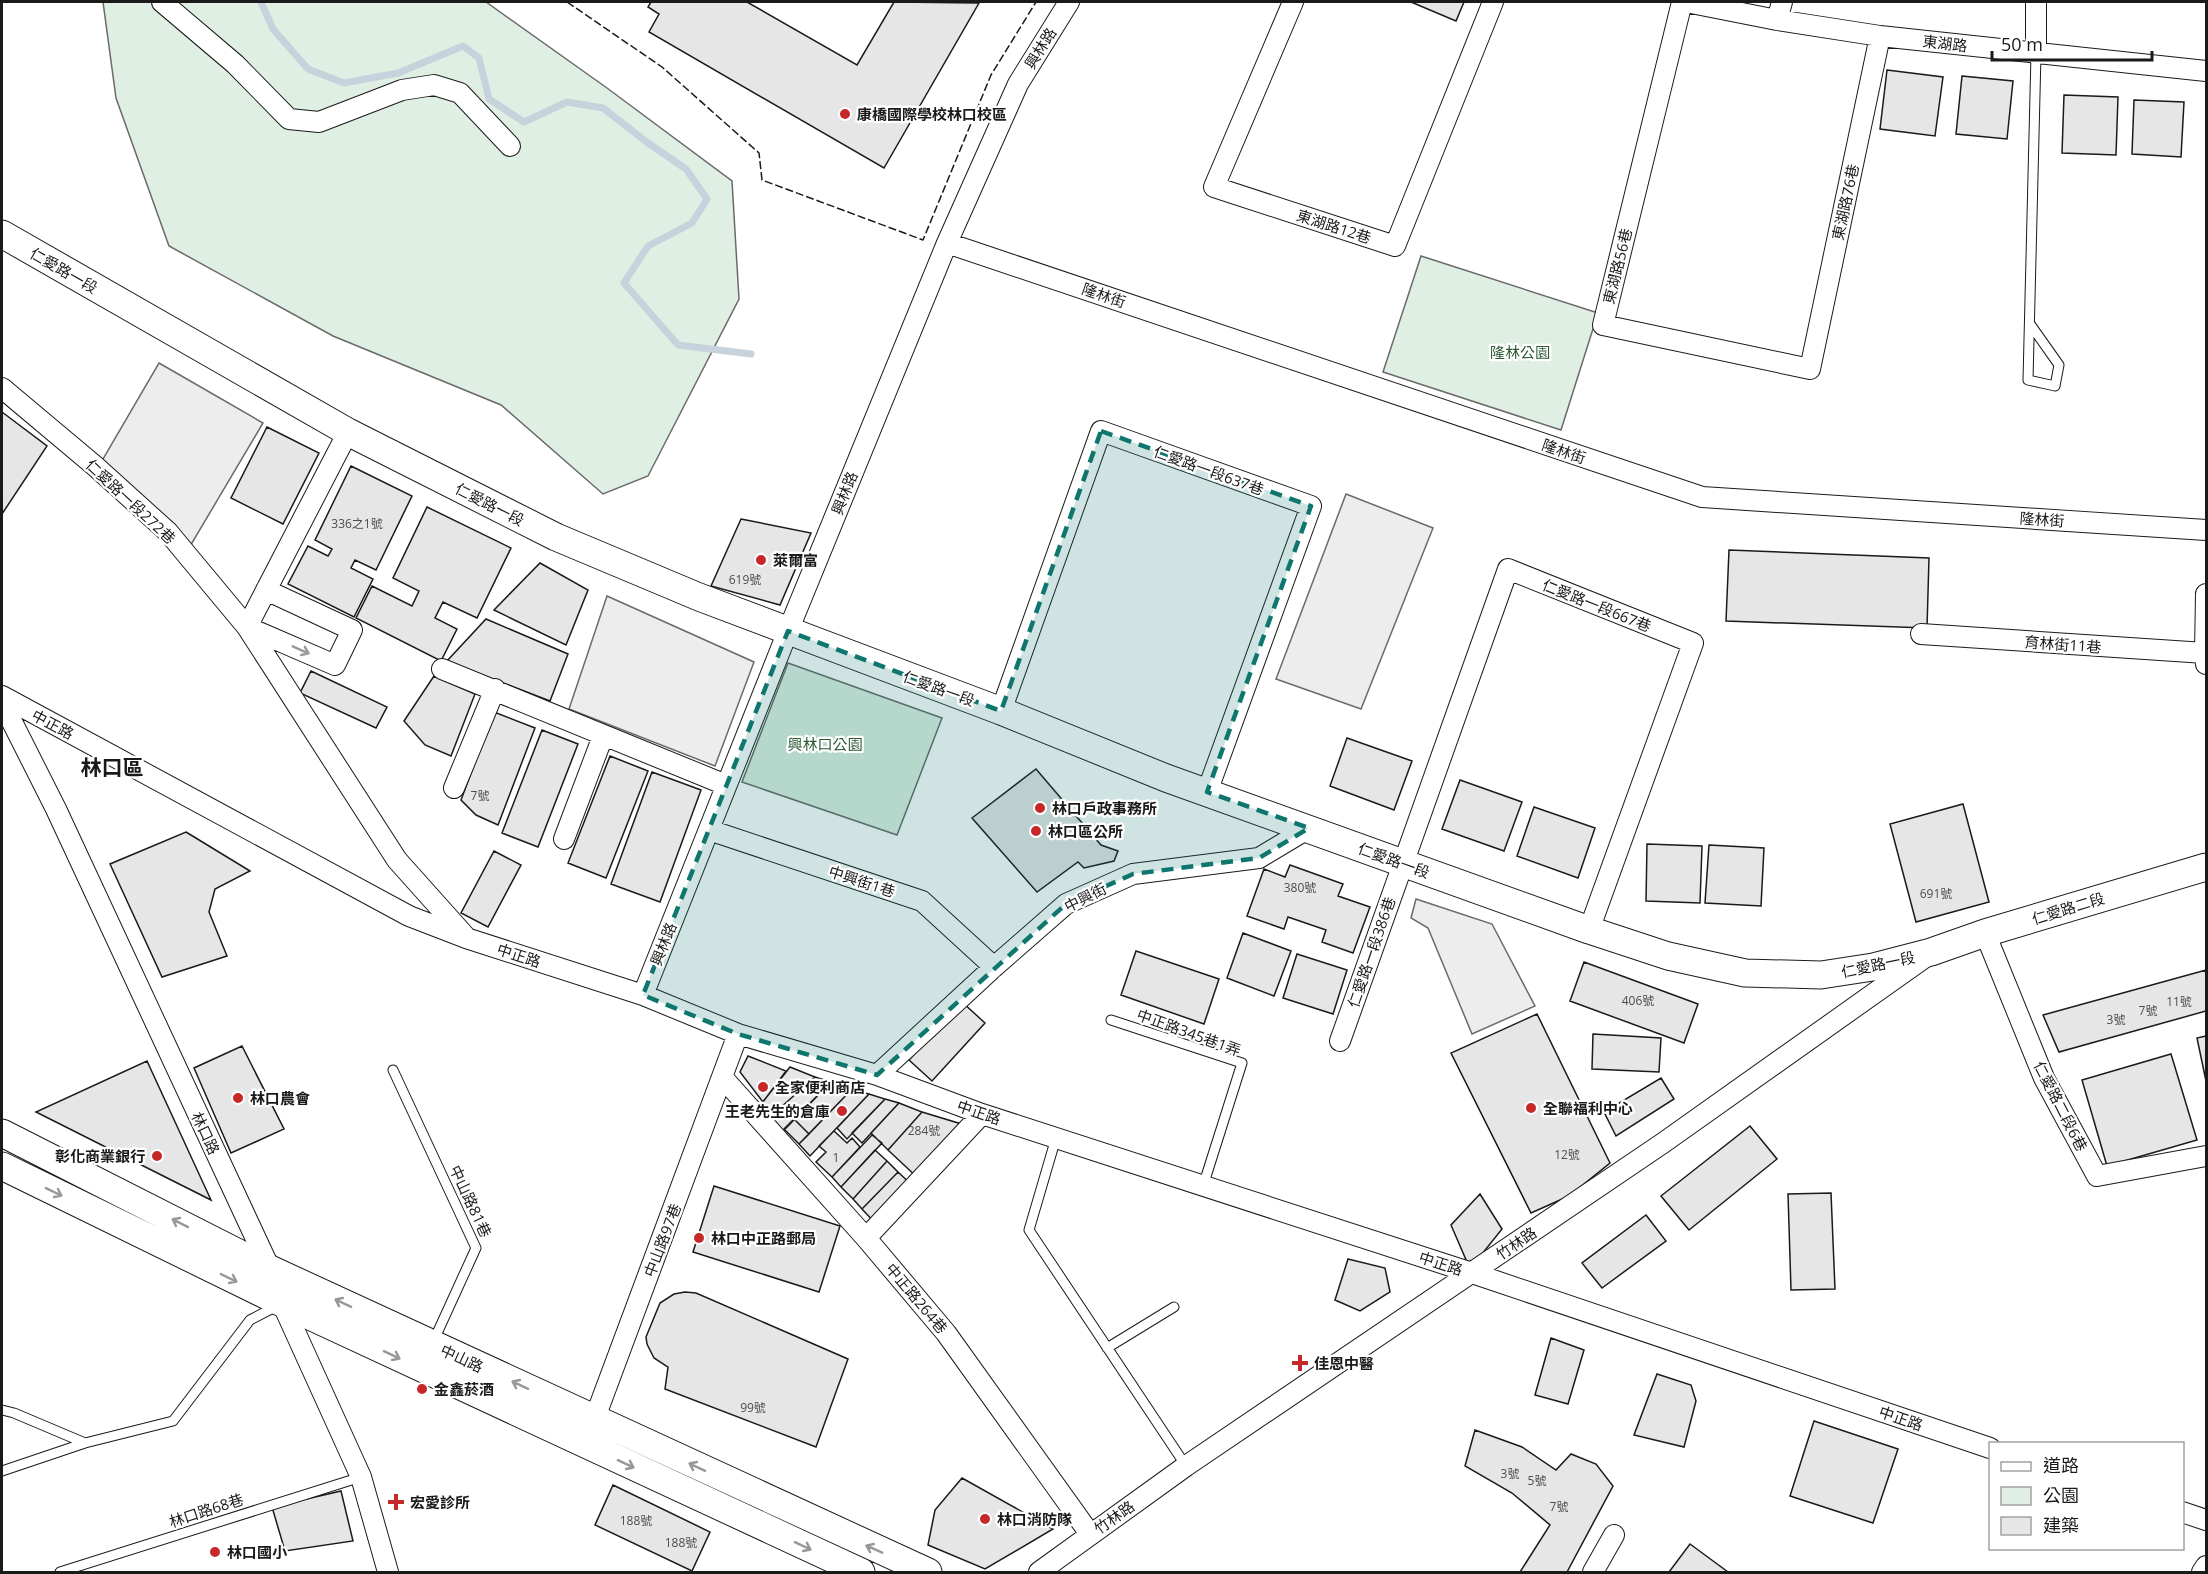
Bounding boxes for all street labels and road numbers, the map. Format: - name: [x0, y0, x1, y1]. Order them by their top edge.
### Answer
- street label: 興林路: [1020, 24, 1060, 72]
- street label: 東湖路: [1921, 30, 1969, 56]
- street label: 東湖路76巷: [1827, 162, 1863, 242]
- street label: 東湖路12巷: [1294, 205, 1374, 247]
- street label: 東湖路56巷: [1598, 226, 1636, 306]
- street label: 仁愛路一段: [27, 243, 101, 297]
- street label: 隆林街: [1079, 278, 1129, 312]
- street label: 隆林街: [1539, 434, 1589, 468]
- street label: 仁愛路一段637巷: [1151, 441, 1267, 499]
- street label: 仁愛路一段272巷: [82, 454, 180, 548]
- street label: 興林路: [826, 468, 862, 518]
- street label: 仁愛路一段: [452, 478, 528, 530]
- street label: 隆林街: [2019, 507, 2065, 531]
- street label: 仁愛路一段667巷: [1540, 574, 1654, 636]
- street label: 育林街11巷: [2024, 631, 2102, 657]
- street label: 仁愛路一段: [900, 666, 978, 710]
- street label: 中正路: [28, 705, 78, 743]
- street label: 仁愛路一段: [1355, 838, 1433, 882]
- street label: 中興街1巷: [826, 861, 898, 901]
- street label: 中興街: [1060, 878, 1110, 916]
- street label: 仁愛路二段: [2029, 887, 2107, 929]
- street label: 仁愛路一段386巷: [1343, 894, 1399, 1010]
- street label: 興林路: [645, 919, 681, 969]
- street label: 中正路: [495, 939, 543, 971]
- street label: 仁愛路一段: [1839, 946, 1917, 982]
- street label: 中正路345巷1弄: [1134, 1004, 1244, 1060]
- street label: 仁愛路二段6巷: [2030, 1058, 2092, 1154]
- street label: 中正路: [954, 1095, 1004, 1129]
- street label: 林口路: [187, 1108, 225, 1158]
- street label: 中山路81巷: [446, 1162, 496, 1240]
- street label: 中山路97巷: [639, 1200, 685, 1280]
- street label: 竹林路: [1492, 1222, 1540, 1264]
- street label: 中正路: [1417, 1247, 1465, 1279]
- street label: 中正路264巷: [882, 1259, 952, 1337]
- street label: 中山路: [437, 1339, 487, 1377]
- street label: 中正路: [1876, 1401, 1926, 1435]
- street label: 林口路68巷: [166, 1489, 246, 1531]
- street label: 竹林路: [1090, 1496, 1138, 1538]

